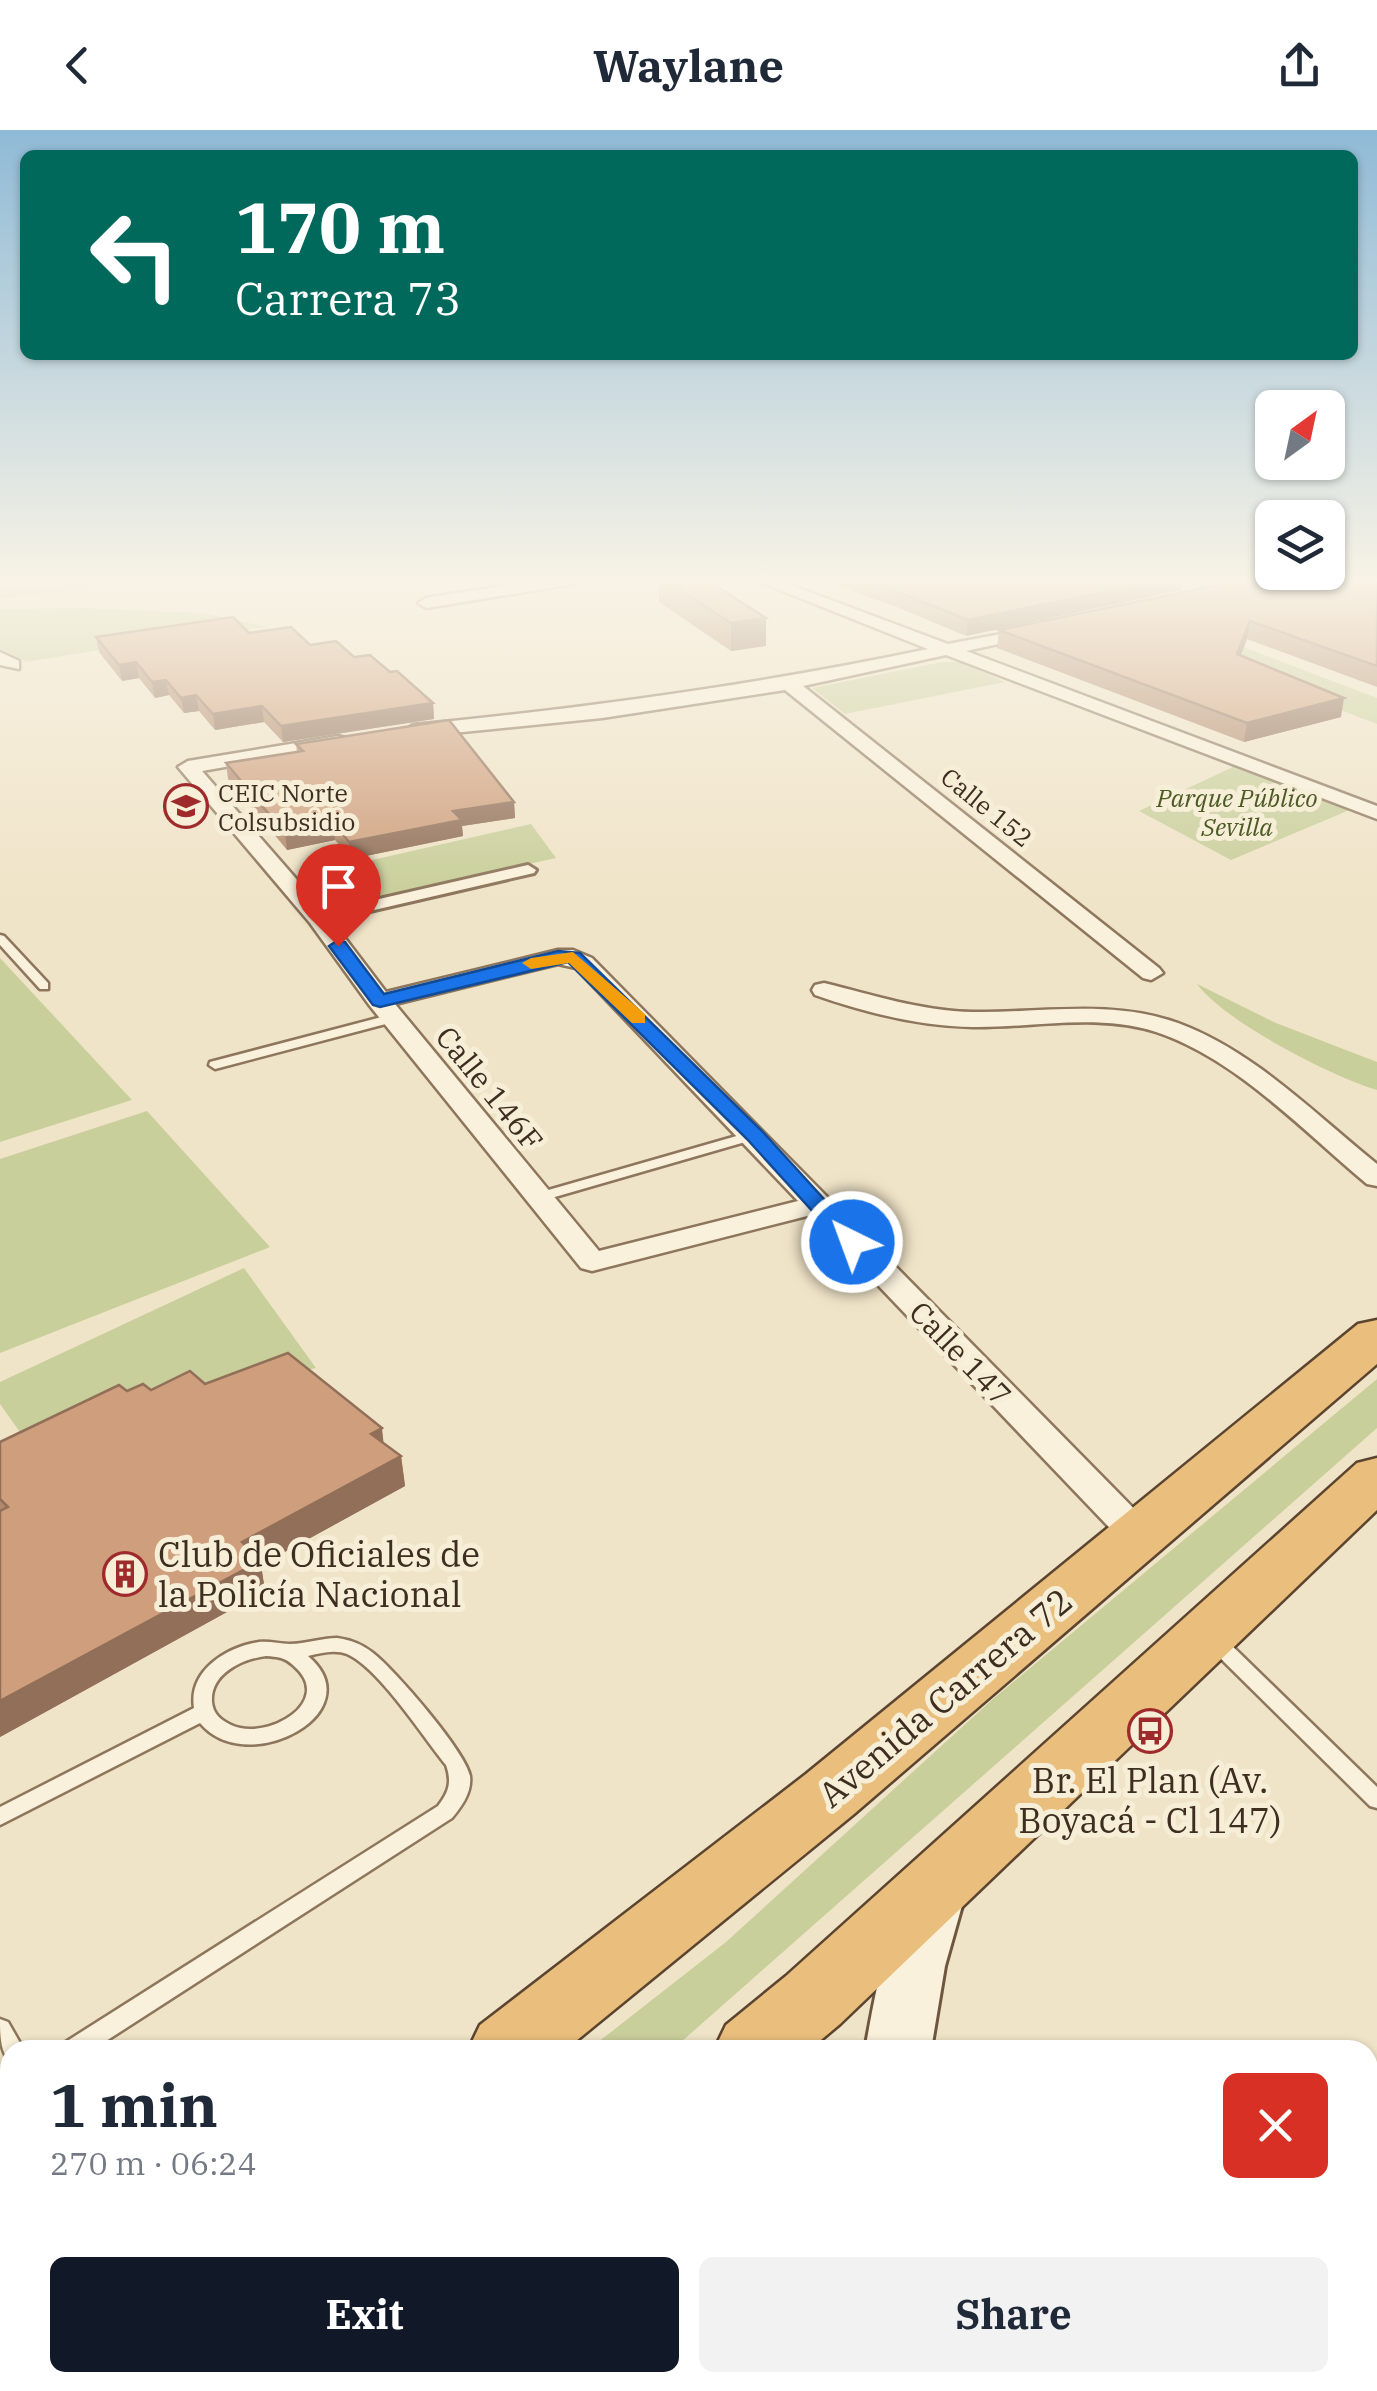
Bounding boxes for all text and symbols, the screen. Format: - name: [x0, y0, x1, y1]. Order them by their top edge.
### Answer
- text: Waylane: [593, 36, 784, 94]
- icon: back: [50, 38, 105, 93]
- icon: share: [1272, 38, 1327, 93]
- text: 170 m: [235, 181, 445, 272]
- icon: left: [70, 190, 200, 320]
- text: Carrera 73: [235, 269, 461, 327]
- north arrow: [1255, 390, 1345, 480]
- map controls: [1255, 390, 1345, 590]
- button: layers: [1255, 500, 1345, 590]
- street label: Calle 152: [934, 760, 1040, 854]
- place label: CEIC Norte Colsubsidio: [218, 776, 355, 838]
- park label: Parque Público Sevilla: [1155, 781, 1318, 843]
- school or university icon: CEIC Norte Colsubsidio: [163, 783, 209, 829]
- pin: [296, 844, 381, 947]
- icon: arrive: [311, 859, 366, 914]
- street label: Calle 146F: [428, 1018, 552, 1158]
- position arrow: [800, 1190, 904, 1294]
- street label: Calle 147: [902, 1292, 1020, 1414]
- place label: Club de Oficiales de la Policía Nacional: [158, 1531, 480, 1617]
- building icon: Club de Oficiales de la Policía Nacional: [102, 1551, 148, 1597]
- street label: Avenida Carrera 72: [808, 1577, 1082, 1817]
- bus stop icon: Br. El Plan (Av. Boyacá - Cl 147): [1127, 1708, 1173, 1754]
- place label: Br. El Plan (Av. Boyacá - Cl 147): [1018, 1757, 1282, 1843]
- text: 1 min: [50, 2065, 218, 2144]
- button: close: [1223, 2073, 1328, 2178]
- text: 270 m · 06:24: [50, 2142, 257, 2184]
- button: Exit: [50, 2257, 679, 2372]
- button: Share: [699, 2257, 1328, 2372]

